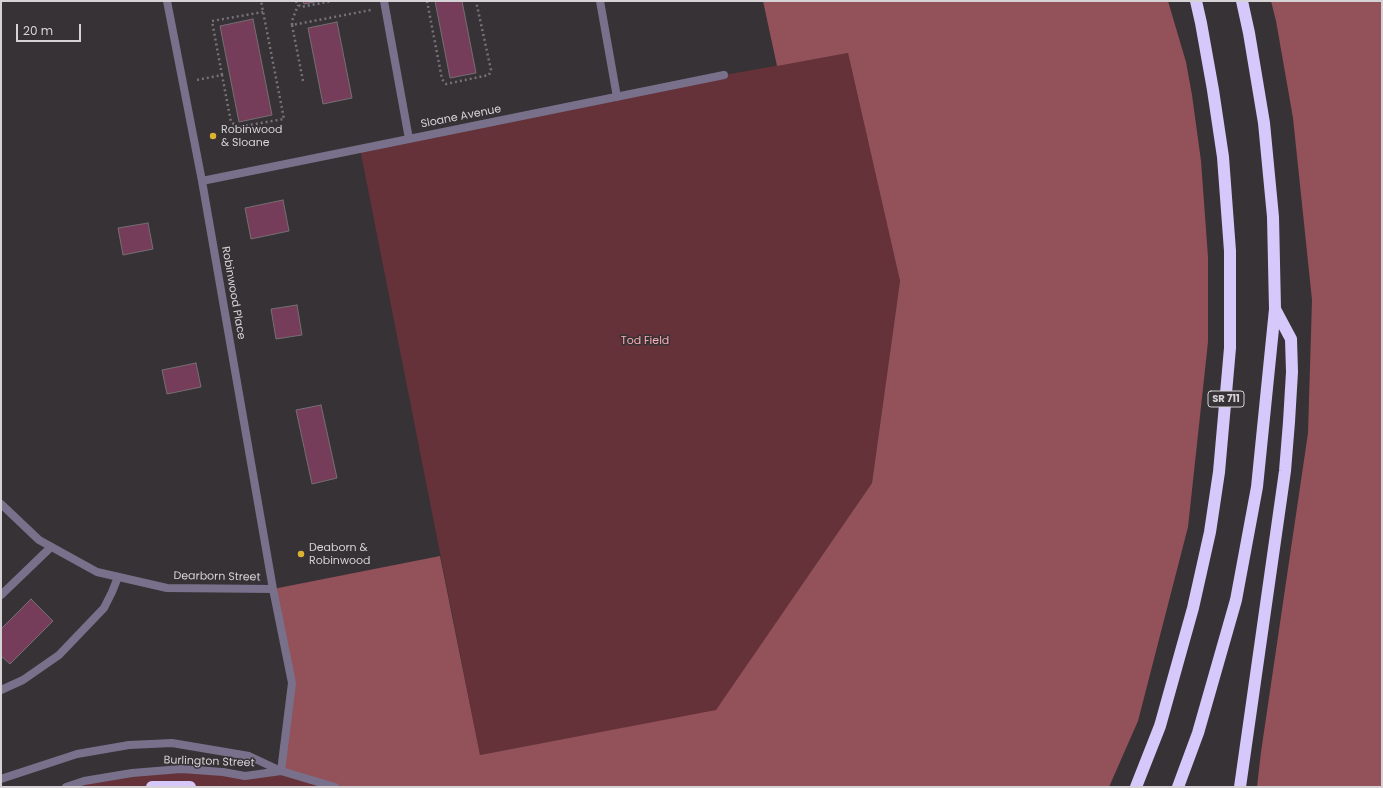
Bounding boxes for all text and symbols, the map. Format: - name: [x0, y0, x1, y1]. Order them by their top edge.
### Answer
- scale bar: [18, 16, 83, 42]
- text: 20 m: [23, 22, 53, 39]
- street label: Sloane Avenue: [420, 103, 502, 131]
- place label: Robinwood & Sloane: [221, 123, 282, 149]
- marker: Robinwood & Sloane: [208, 131, 218, 141]
- street label: Robinwood Place: [218, 245, 248, 341]
- park label: Tod Field: [621, 334, 669, 348]
- road number: SR 711: [1208, 391, 1244, 407]
- place label: Deaborn & Robinwood: [309, 541, 370, 567]
- marker: Deaborn & Robinwood: [296, 549, 306, 559]
- street label: Dearborn Street: [173, 570, 261, 584]
- street label: Burlington Street: [163, 754, 255, 770]

